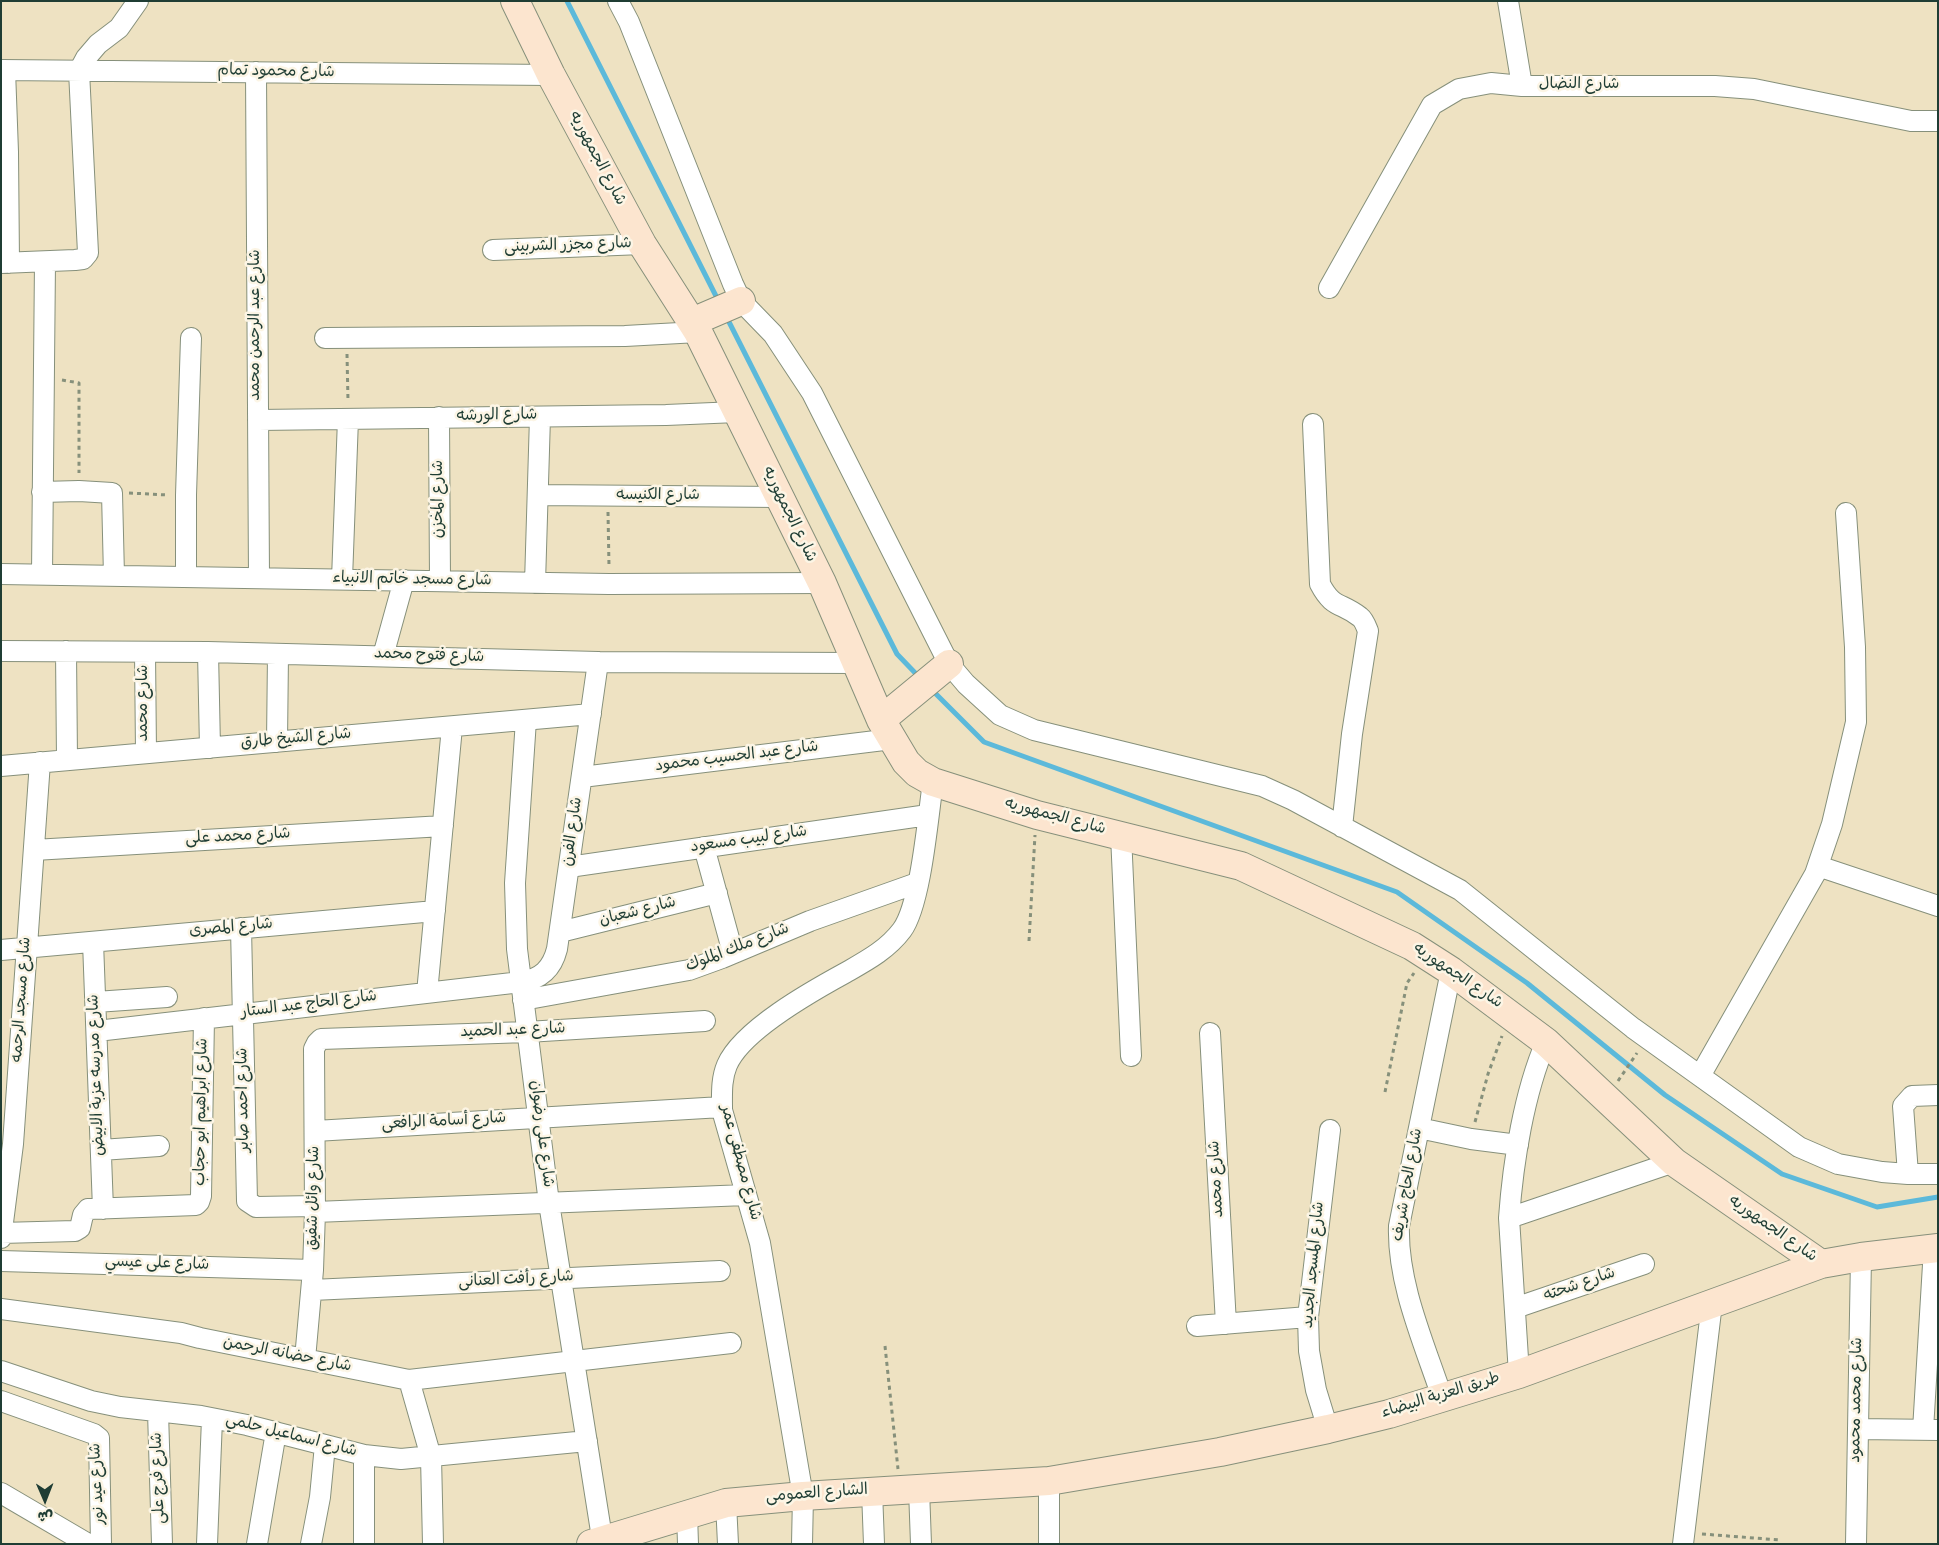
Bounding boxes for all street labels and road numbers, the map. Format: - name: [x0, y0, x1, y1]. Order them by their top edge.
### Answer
- street label: شارع محمود تمام: [217, 62, 335, 84]
- street label: شارع النضال: [1539, 76, 1619, 96]
- street label: شارع الجمهوريه: [563, 109, 629, 209]
- street label: شارع مجزر الشربينى: [504, 235, 632, 259]
- street label: شارع عبد الرحمن محمد: [247, 249, 267, 401]
- street label: شارع الورشه: [457, 407, 537, 427]
- street label: شارع المخزن: [430, 460, 450, 538]
- street label: شارع الجمهوريه: [757, 464, 819, 566]
- street label: شارع الكنيسه: [616, 487, 700, 507]
- street label: شارع مسجد خاتم الانبياء: [332, 570, 492, 592]
- street label: شارع فتوح محمد: [373, 645, 485, 669]
- street label: شارع محمد: [135, 665, 155, 741]
- street label: شارع الشيخ طارق: [240, 726, 352, 754]
- street label: شارع عبد الحسيب محمود: [654, 738, 820, 778]
- street label: شارع الجمهوريه: [1002, 795, 1108, 841]
- street label: شارع الفرن: [560, 796, 588, 868]
- street label: شارع لبيب مسعود: [689, 823, 809, 859]
- street label: شارع محمد على: [185, 826, 291, 850]
- street label: شارع شعبان: [598, 894, 678, 932]
- street label: شارع المصرى: [188, 916, 274, 942]
- street label: شارع ملك الملوك: [683, 920, 793, 978]
- street label: شارع مسجد الرحمه: [9, 936, 37, 1064]
- street label: شارع الجمهوريه: [1409, 940, 1505, 1014]
- street label: شارع الحاج عبد الستار: [240, 988, 378, 1024]
- street label: شارع مدرسه عزبة الابيض: [86, 994, 110, 1156]
- street label: شارع عبد الحميد: [460, 1021, 566, 1043]
- street label: شارع ابراهيم ابو حجاب: [192, 1038, 214, 1186]
- street label: شارع احمد صابر: [234, 1047, 256, 1153]
- street label: شارع على رضوان: [524, 1079, 556, 1189]
- street label: شارع مصطفى عمر: [714, 1103, 764, 1223]
- street label: شارع أسامة الرافعى: [381, 1110, 507, 1136]
- street label: شارع الحاج شريف: [1390, 1127, 1428, 1243]
- street label: شارع محمد: [1206, 1140, 1230, 1218]
- street label: شارع وائل شفيق: [304, 1146, 326, 1250]
- street label: شارع الجمهوريه: [1724, 1192, 1820, 1268]
- street label: شارع المسجد الجديد: [1300, 1201, 1330, 1329]
- street label: شارع على عيسي: [105, 1254, 209, 1276]
- street label: شارع شحته: [1542, 1265, 1618, 1307]
- street label: شارع رأفت العنانى: [458, 1268, 574, 1294]
- street label: شارع حضانه الرحمن: [221, 1334, 353, 1378]
- street label: شارع محمد محمود: [1847, 1337, 1869, 1463]
- street label: طريق العزبة البيضاء: [1379, 1370, 1503, 1424]
- street label: شارع اسماعيل حلمي: [223, 1411, 359, 1463]
- street label: شارع فرج على: [149, 1432, 171, 1524]
- street label: شارع عيد نور: [87, 1443, 111, 1525]
- street label: الشارع العمومى: [765, 1482, 869, 1508]

